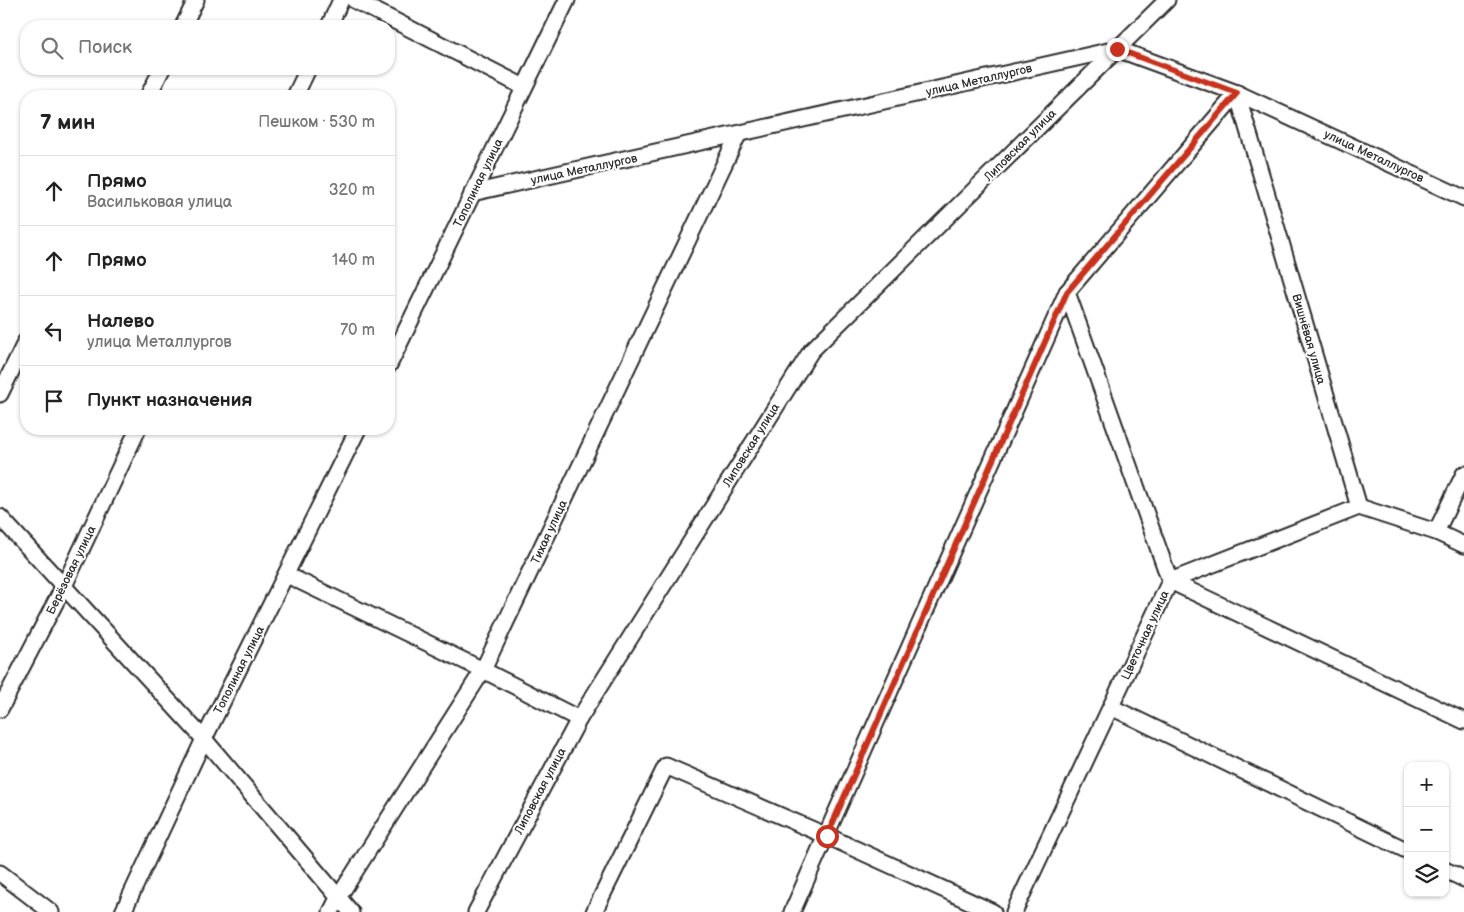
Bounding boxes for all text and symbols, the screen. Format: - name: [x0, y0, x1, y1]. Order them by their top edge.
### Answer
- search box: [20, 20, 395, 75]
- icon: search: [38, 34, 66, 62]
- text: Поиск: [78, 36, 132, 59]
- route end: [1106, 38, 1129, 61]
- street label: улица Металлургов: [925, 61, 1034, 100]
- street label: Липовская улица: [980, 106, 1060, 185]
- text: 7 мин: [40, 110, 95, 135]
- text: Пешком · 530 m: [258, 113, 375, 132]
- street label: улица Металлургов: [1321, 127, 1427, 186]
- street label: Тополиная улица: [450, 136, 506, 230]
- street label: улица Металлургов: [529, 151, 639, 188]
- text: Прямо: [87, 170, 147, 193]
- icon: ahead: [40, 177, 68, 205]
- text: 320 m: [329, 181, 375, 200]
- text: Васильковая улица: [87, 193, 232, 212]
- icon: ahead: [40, 247, 68, 275]
- text: Прямо: [87, 249, 147, 272]
- text: 140 m: [332, 251, 375, 270]
- street label: Вишнёвая улица: [1288, 292, 1329, 386]
- text: Налево: [87, 310, 154, 333]
- icon: left: [40, 317, 68, 345]
- text: 70 m: [340, 321, 375, 340]
- text: улица Металлургов: [87, 333, 232, 352]
- icon: arrive: [40, 387, 68, 415]
- text: Пункт назначения: [87, 389, 252, 412]
- street label: Липовская улица: [719, 401, 783, 491]
- street label: Тихая улица: [528, 498, 571, 567]
- street label: Берёзовая улица: [43, 523, 99, 617]
- street label: Цветочная улица: [1118, 588, 1173, 682]
- street label: Тополиная улица: [211, 624, 268, 717]
- street label: Липовская улица: [511, 745, 570, 838]
- map controls: [1404, 762, 1449, 897]
- button: +: [1404, 762, 1449, 807]
- button: −: [1404, 807, 1449, 852]
- route start: [816, 825, 839, 848]
- button: layers: [1404, 852, 1449, 897]

